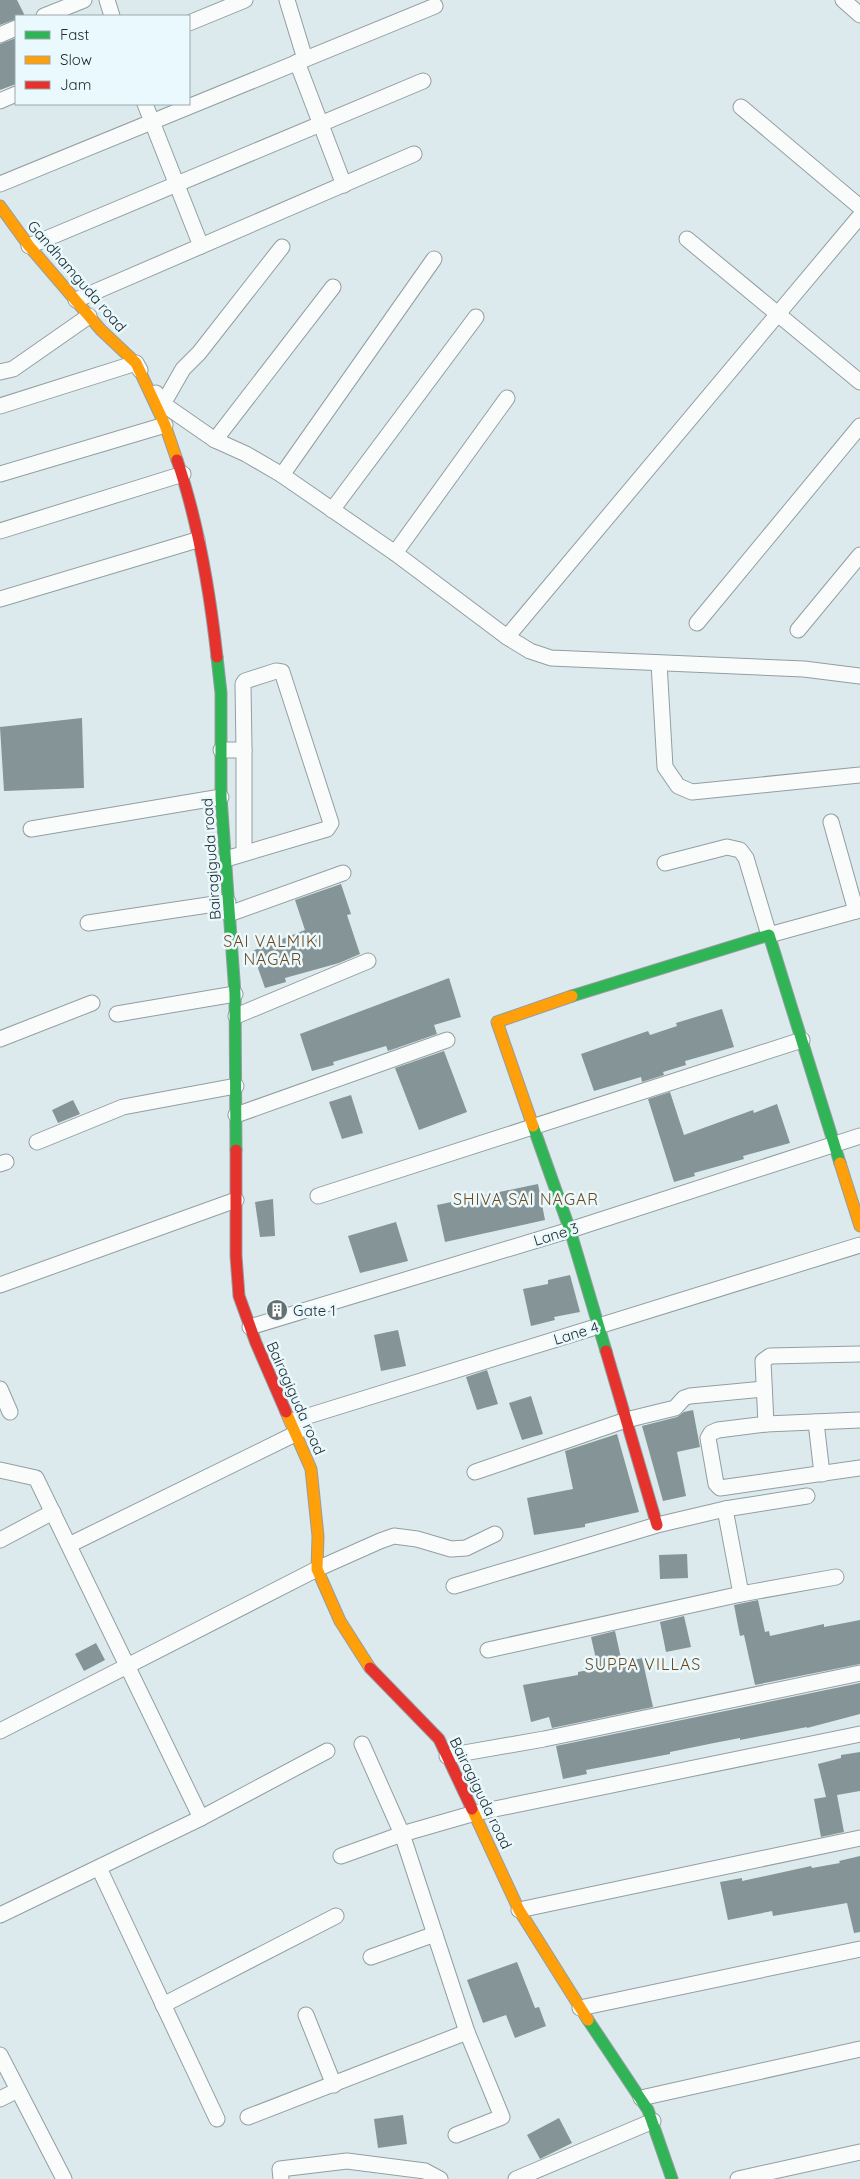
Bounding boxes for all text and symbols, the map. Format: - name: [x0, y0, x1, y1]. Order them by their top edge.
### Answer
- legend: [15, 15, 190, 105]
- text: Fast: [60, 25, 89, 44]
- text: Slow: [60, 50, 92, 69]
- text: Jam: [60, 75, 91, 94]
- street label: Gandhamguda road: [23, 216, 131, 336]
- street label: Bairagiguda road: [197, 797, 225, 921]
- district label: SAI VALMIKI NAGAR: [223, 931, 323, 969]
- district label: SHIVA SAI NAGAR: [453, 1189, 599, 1209]
- street label: Lane 3: [531, 1218, 581, 1250]
- building icon: Gate 1: [265, 1298, 289, 1322]
- place label: Gate 1: [293, 1301, 336, 1320]
- street label: Lane 4: [551, 1317, 601, 1349]
- street label: Bairagiguda road: [262, 1338, 330, 1458]
- district label: SUPPA VILLAS: [585, 1654, 701, 1674]
- street label: Bairagiguda road: [446, 1734, 516, 1852]

